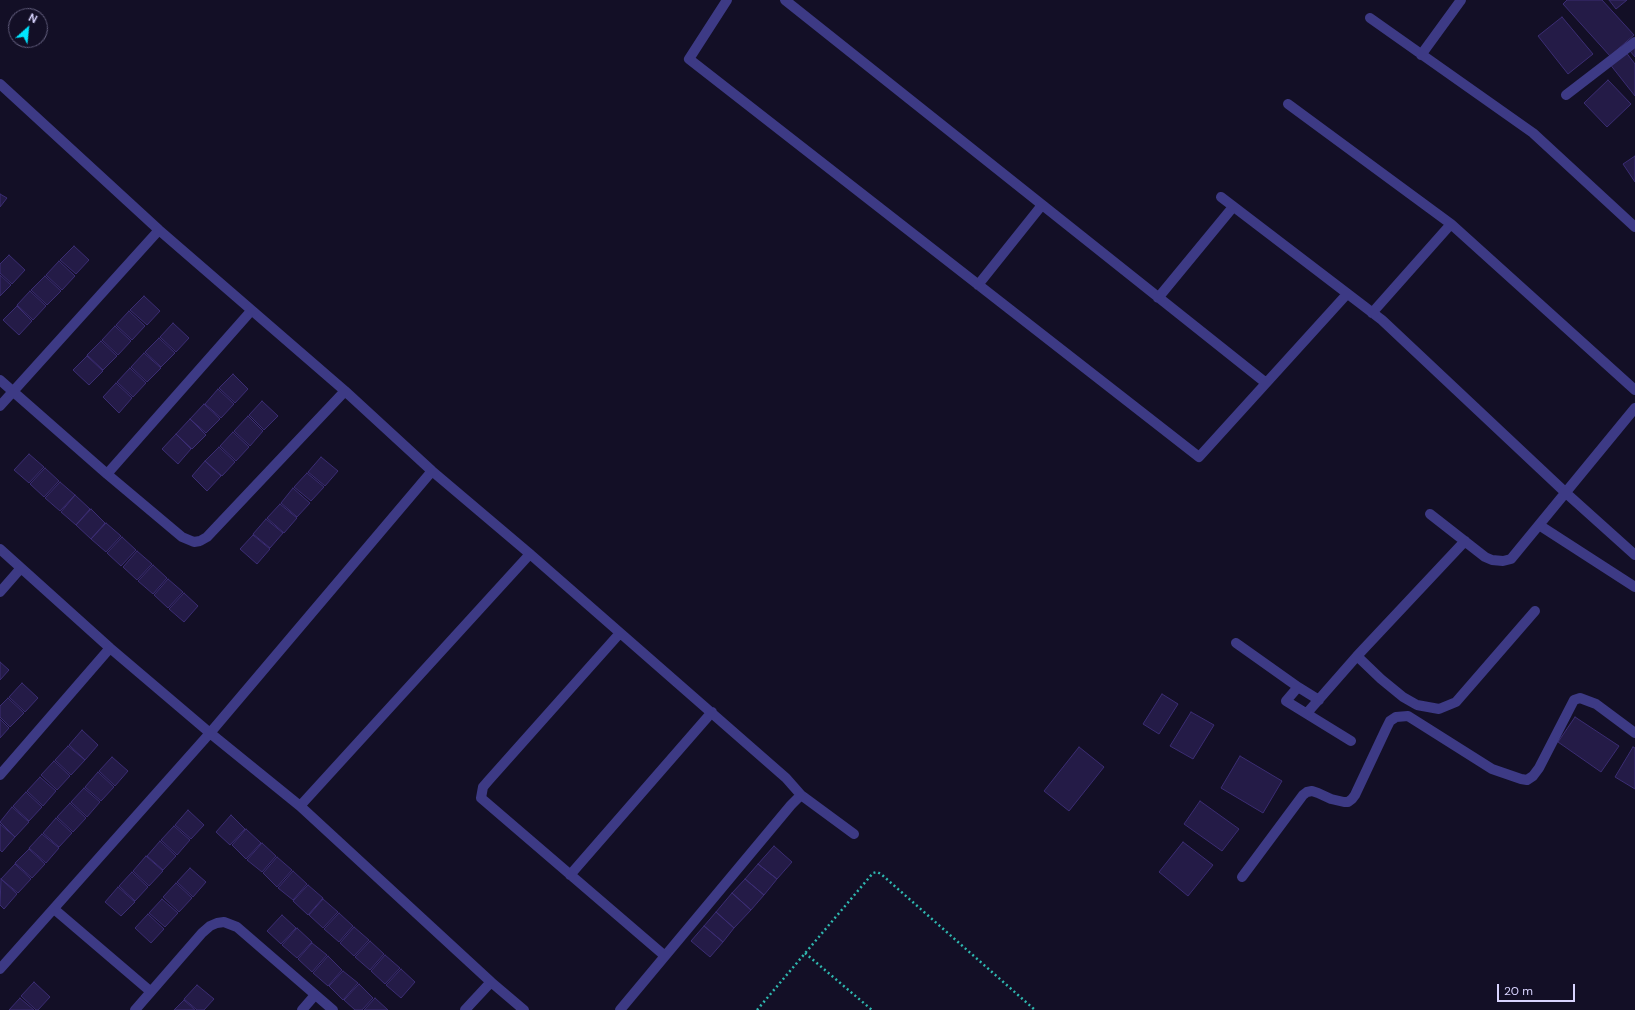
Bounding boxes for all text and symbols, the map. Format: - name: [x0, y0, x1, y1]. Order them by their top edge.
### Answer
- north arrow: [8, 8, 48, 48]
- text: N: [26, 10, 40, 26]
- scale bar: [1499, 976, 1577, 1002]
- text: 20 m: [1504, 983, 1533, 999]

